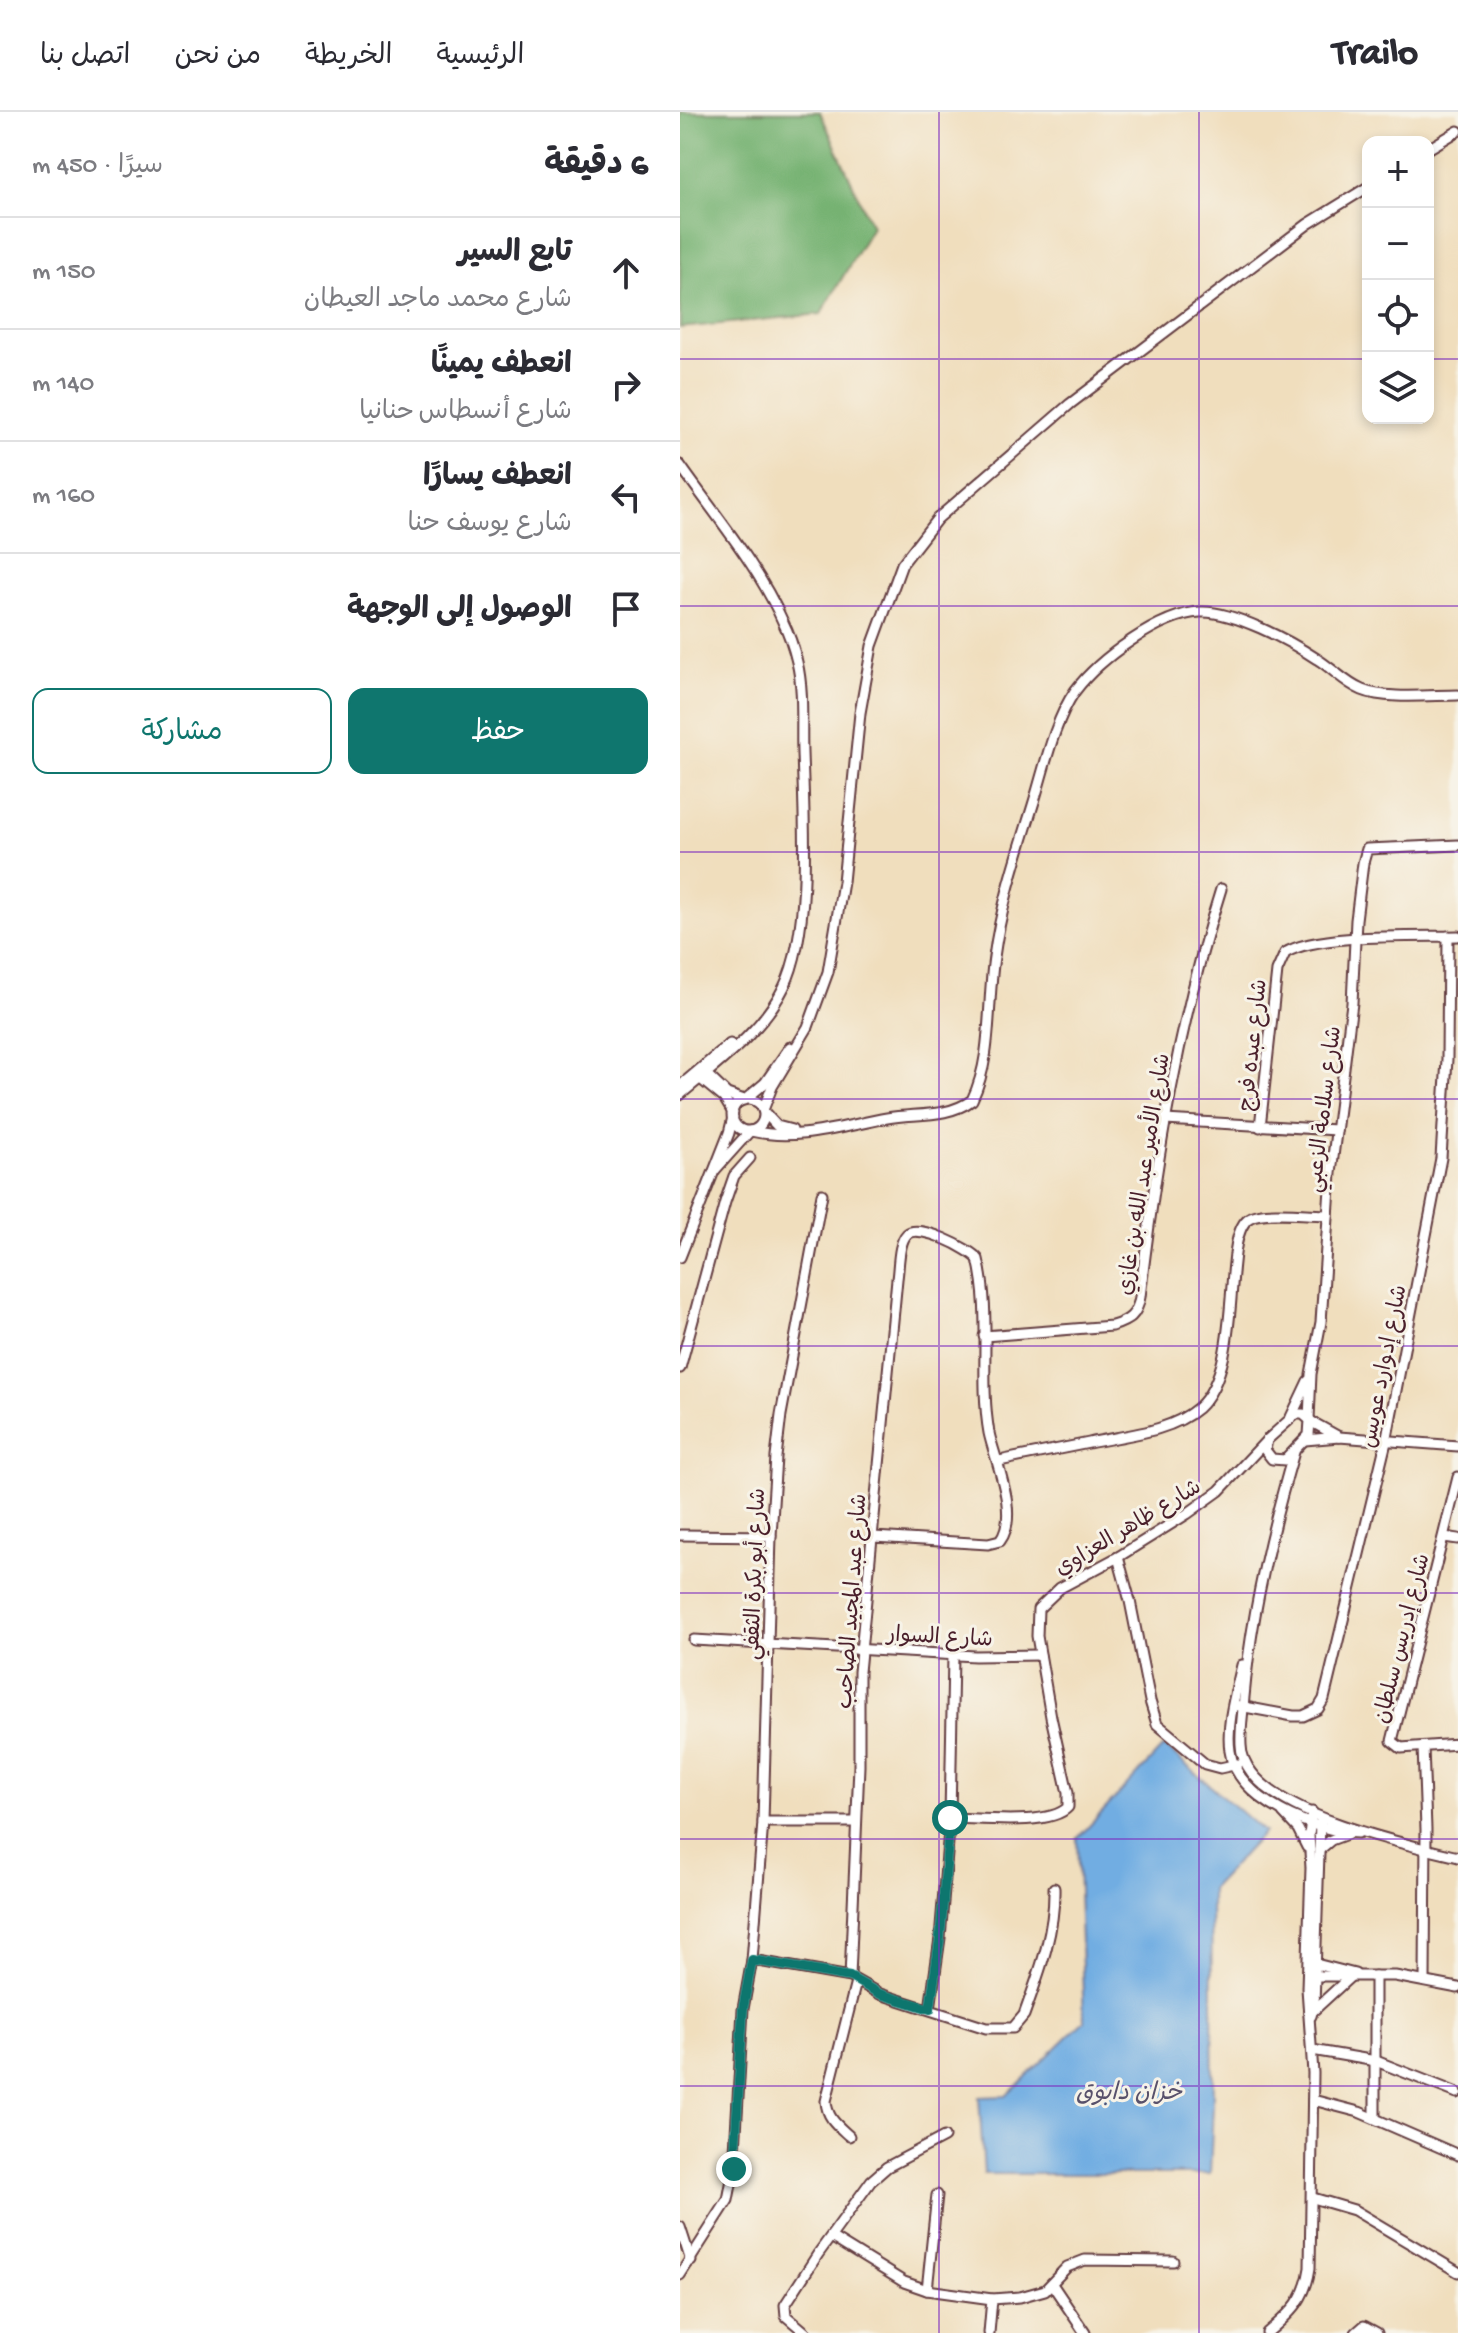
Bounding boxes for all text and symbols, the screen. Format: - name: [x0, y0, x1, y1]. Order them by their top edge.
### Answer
- text: Trailo: [1333, 33, 1418, 77]
- text: اتصل بنا: [40, 41, 130, 74]
- text: من نحن: [174, 41, 261, 74]
- text: الخريطة: [305, 41, 392, 74]
- text: الرئيسية: [436, 41, 524, 74]
- map controls: [1362, 136, 1434, 424]
- button: +: [1362, 136, 1434, 208]
- text: 6 دقيقة: [544, 147, 648, 187]
- text: سيرًا · 450 m: [32, 152, 163, 183]
- button: −: [1362, 208, 1434, 280]
- text: تابع السير: [458, 237, 572, 272]
- icon: ahead: [604, 251, 648, 295]
- text: 150 m: [32, 258, 96, 289]
- button: locate: [1362, 280, 1434, 352]
- text: شارع محمد ماجد العيطان: [304, 286, 572, 317]
- text: انعطف يمينًا: [431, 349, 572, 384]
- button: layers: [1362, 352, 1434, 424]
- icon: right: [604, 363, 648, 407]
- text: 140 m: [32, 370, 94, 401]
- text: شارع أنسطاس حنانيا: [359, 398, 572, 429]
- text: انعطف يسارًا: [423, 461, 572, 496]
- icon: left: [604, 475, 648, 519]
- text: 160 m: [32, 482, 95, 513]
- text: شارع يوسف حنا: [407, 510, 572, 541]
- icon: arrive: [604, 587, 648, 631]
- text: الوصول إلى الوجهة: [347, 594, 572, 629]
- button: مشاركة: [32, 688, 332, 774]
- button: حفظ: [348, 688, 648, 774]
- street label: شارع عبده فرج: [1235, 978, 1275, 1113]
- street label: شارع سلامة الزعبي: [1303, 1025, 1352, 1195]
- street label: شارع الأمير عبد الله بن غازي: [1108, 1051, 1178, 1297]
- street label: شارع إدوارد عويس: [1357, 1283, 1414, 1450]
- street label: شارع ظاهر العزاوي: [1051, 1476, 1207, 1583]
- street label: شارع أبو بكرة الثقفي: [737, 1487, 776, 1661]
- street label: شارع عبد المجيد الصاحب: [833, 1493, 874, 1710]
- street label: شارع إدريس سلطان: [1370, 1551, 1438, 1727]
- street label: شارع السوار: [884, 1623, 993, 1655]
- route start: [932, 1800, 968, 1836]
- water label: خزان دابوق: [1076, 2080, 1183, 2109]
- route end: [716, 2151, 752, 2187]

